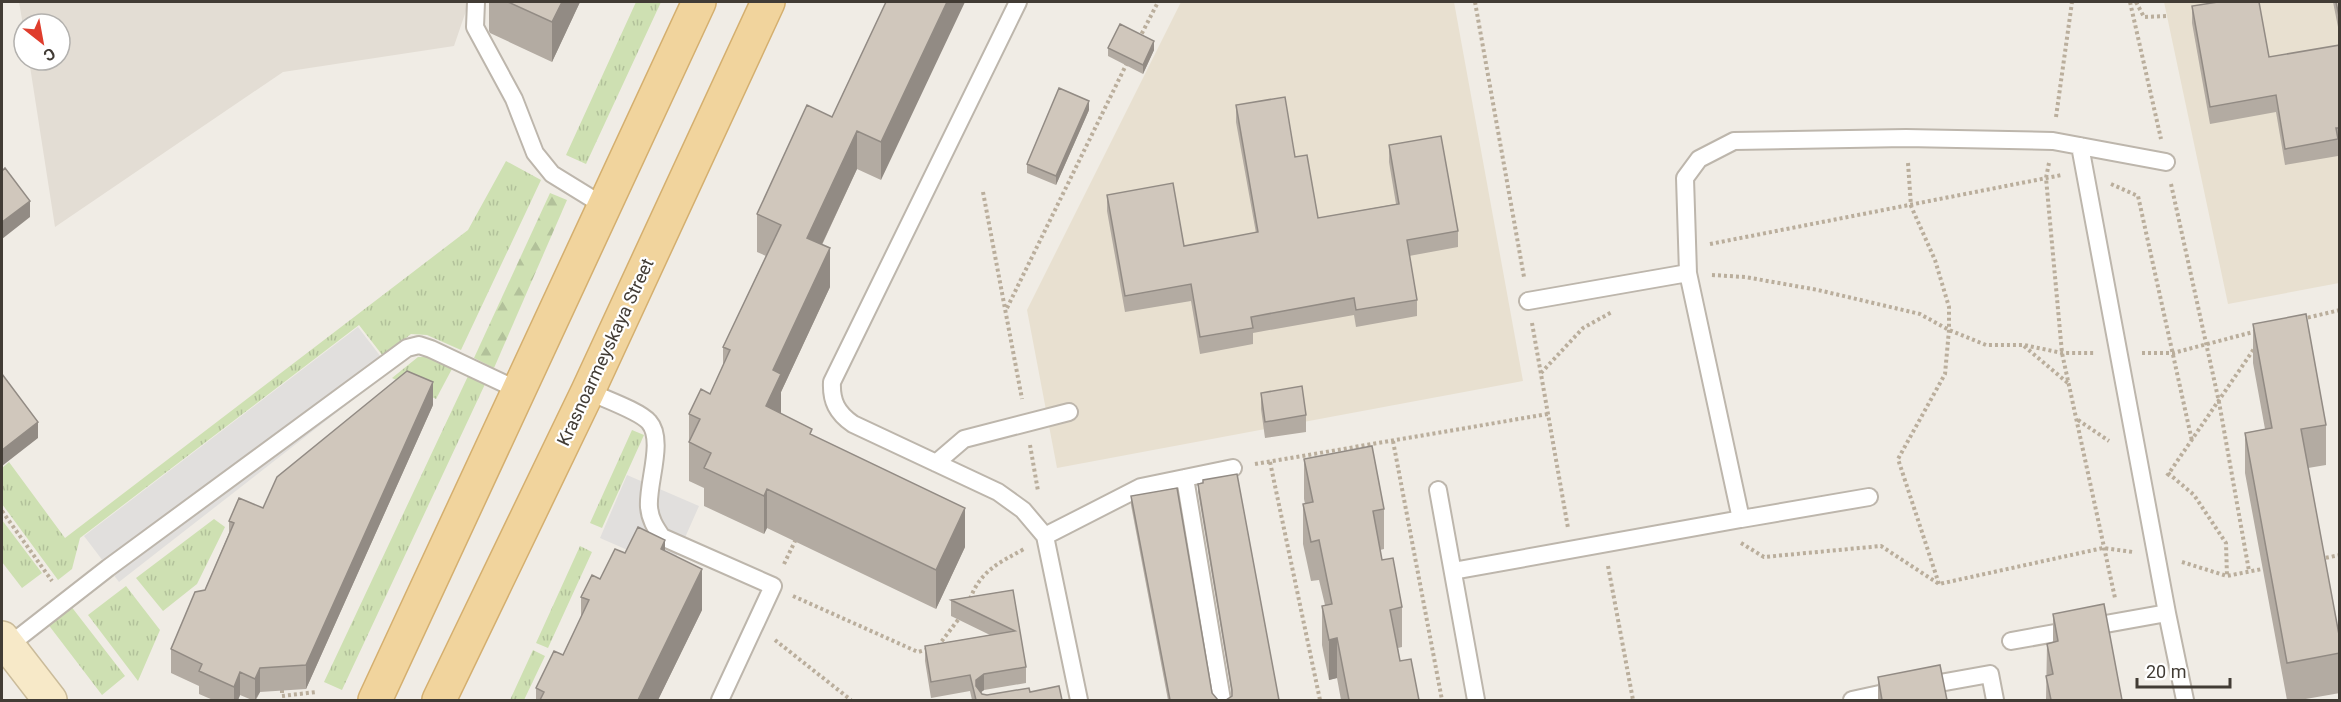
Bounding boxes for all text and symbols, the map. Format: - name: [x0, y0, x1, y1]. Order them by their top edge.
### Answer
- north arrow: [12, 12, 72, 72]
- text: С: [40, 44, 59, 65]
- street label: Krasnoarmeyskaya Street: [552, 255, 658, 449]
- scale bar: [2137, 651, 2230, 689]
- text: 20 m: [2146, 661, 2186, 682]

